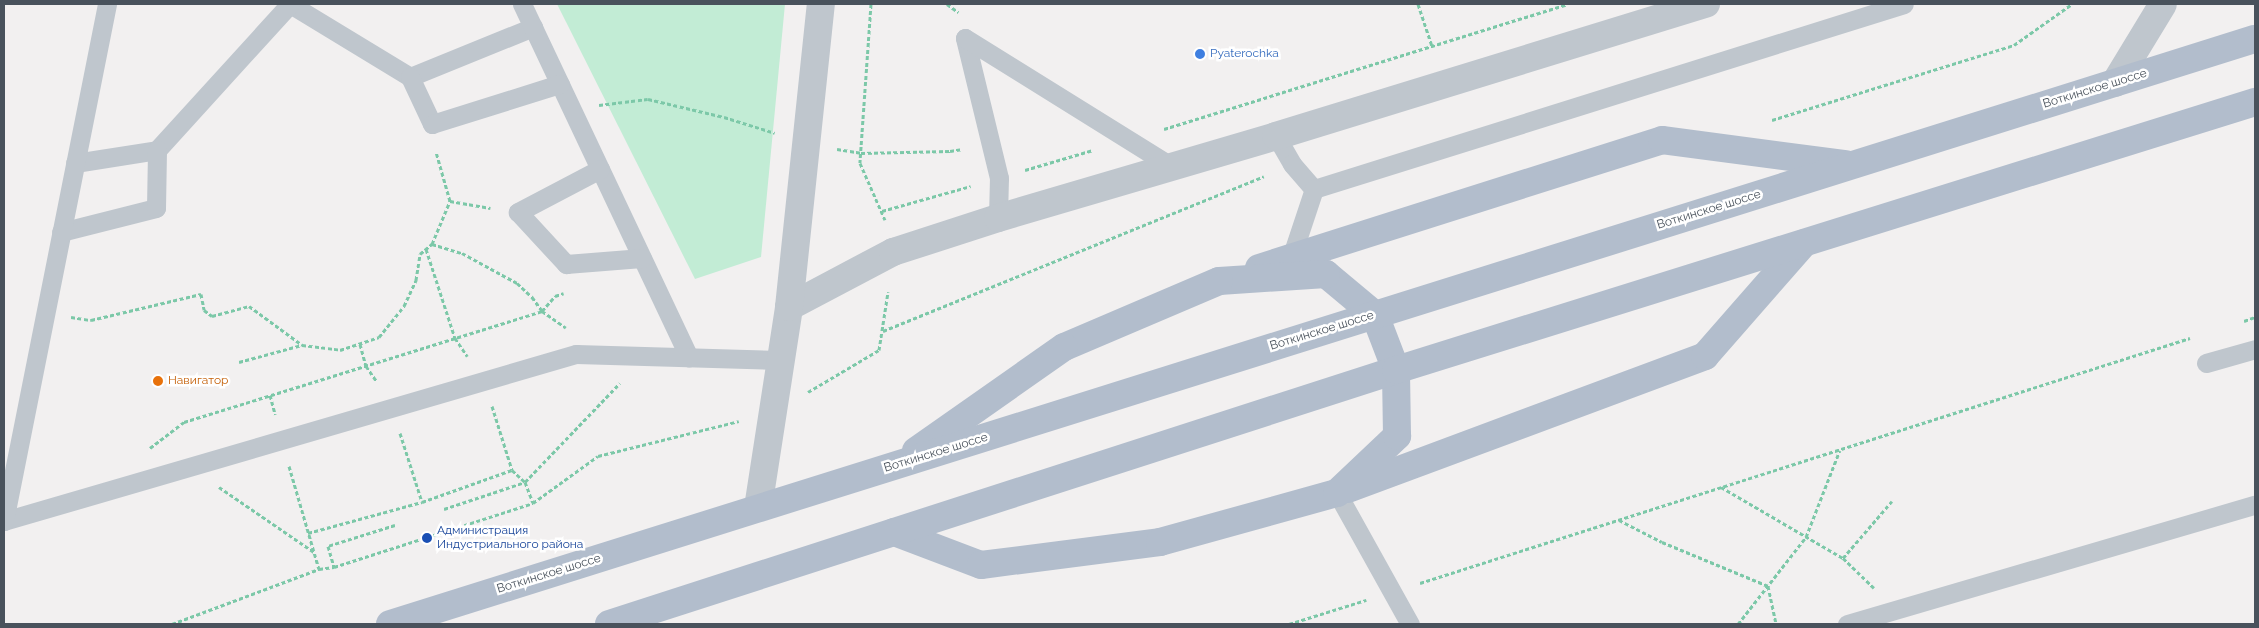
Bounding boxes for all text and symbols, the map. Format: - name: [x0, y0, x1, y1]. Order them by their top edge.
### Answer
- place label: Pyaterochka: [1210, 47, 1279, 61]
- marker: Pyaterochka: [1194, 48, 1206, 60]
- street label: Воткинское шоссе: [2041, 66, 2149, 112]
- street label: Воткинское шоссе: [1655, 187, 1763, 233]
- street label: Воткинское шоссе: [1268, 308, 1376, 354]
- place label: Навигатор: [168, 374, 228, 388]
- marker: Навигатор: [152, 375, 164, 387]
- street label: Воткинское шоссе: [882, 430, 990, 476]
- place label: Администрация Индустриального района: [437, 524, 583, 552]
- marker: Администрация Индустриального района: [421, 532, 433, 544]
- street label: Воткинское шоссе: [495, 551, 603, 597]

